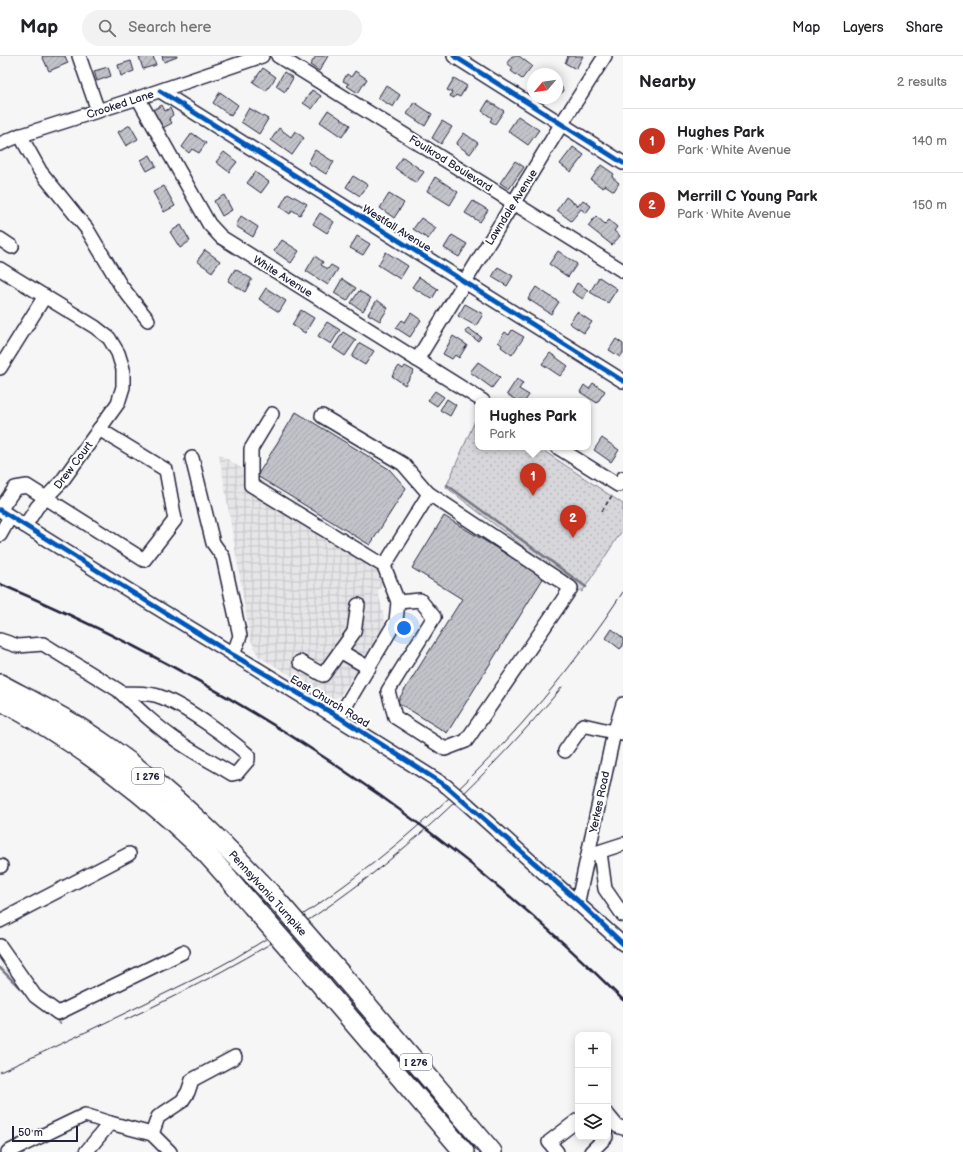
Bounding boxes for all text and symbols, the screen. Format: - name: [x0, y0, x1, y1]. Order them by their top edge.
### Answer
- search box: [82, 10, 362, 46]
- text: Map: [20, 16, 58, 39]
- icon: search: [96, 17, 118, 39]
- text: Search here: [128, 18, 211, 37]
- text: Map: [792, 19, 820, 36]
- text: Layers: [842, 19, 884, 36]
- text: Share: [906, 19, 943, 36]
- north arrow: [527, 68, 563, 104]
- text: Nearby: [639, 72, 696, 92]
- text: 2 results: [897, 74, 947, 90]
- street label: Crooked Lane: [85, 87, 156, 121]
- text: Hughes Park: [677, 123, 764, 142]
- street label: Foulkrod Boulevard: [407, 133, 495, 194]
- text: 1: [649, 133, 655, 149]
- text: 140 m: [912, 133, 947, 149]
- text: Park · White Avenue: [677, 142, 791, 158]
- street label: Lawndale Avenue: [483, 166, 540, 248]
- text: Merrill C Young Park: [677, 187, 817, 206]
- text: 2: [648, 197, 656, 213]
- text: 150 m: [913, 197, 947, 213]
- street label: Westfall Avenue: [360, 202, 434, 255]
- text: Park · White Avenue: [677, 206, 791, 222]
- street label: White Avenue: [251, 253, 315, 300]
- popup: [475, 398, 591, 450]
- text: Hughes Park: [489, 407, 577, 426]
- text: Park: [489, 426, 515, 442]
- street label: Drew Court: [51, 438, 96, 492]
- pin: 1: [520, 463, 546, 496]
- pin: 2: [560, 505, 586, 538]
- your location: [394, 618, 414, 638]
- street label: East Church Road: [288, 673, 372, 730]
- road number: I 276: [132, 768, 164, 784]
- street label: Yerkes Road: [586, 770, 612, 835]
- street label: Pennsylvania Turnpike: [226, 848, 310, 939]
- map controls: [575, 1032, 611, 1140]
- button: +: [575, 1032, 611, 1068]
- road number: I 276: [400, 1054, 432, 1070]
- button: −: [575, 1068, 611, 1104]
- button: layers: [575, 1104, 611, 1140]
- scale bar: [12, 1124, 78, 1143]
- text: 50 m: [18, 1126, 43, 1139]

